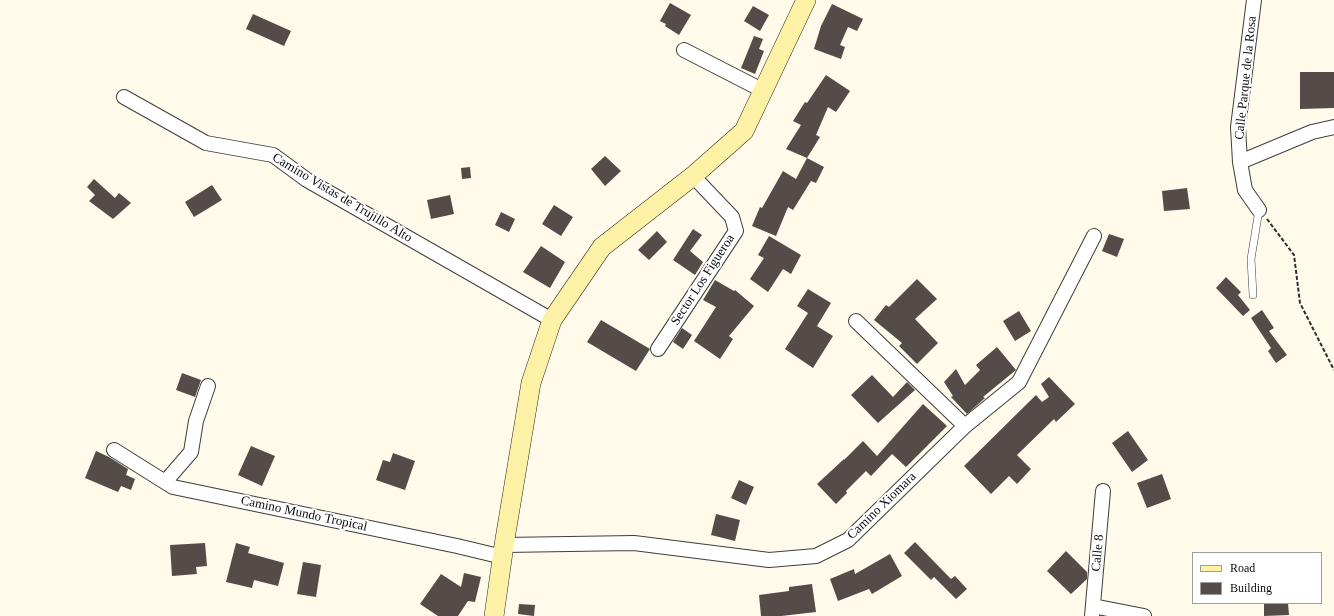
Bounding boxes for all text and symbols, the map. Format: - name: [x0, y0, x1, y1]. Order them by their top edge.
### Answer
- street label: Calle Parque de la Rosa: [1232, 15, 1260, 141]
- street label: Camino Vistas de Trujillo Alto: [269, 150, 415, 246]
- street label: Sector Los Figueroa: [668, 232, 738, 328]
- street label: Camino Xiomara: [844, 469, 920, 543]
- street label: Camino Mundo Tropical: [239, 493, 369, 535]
- street label: Calle 8: [1089, 534, 1107, 572]
- legend: [1192, 552, 1322, 604]
- text: Road: [1230, 561, 1255, 575]
- text: Building: [1230, 581, 1272, 595]

